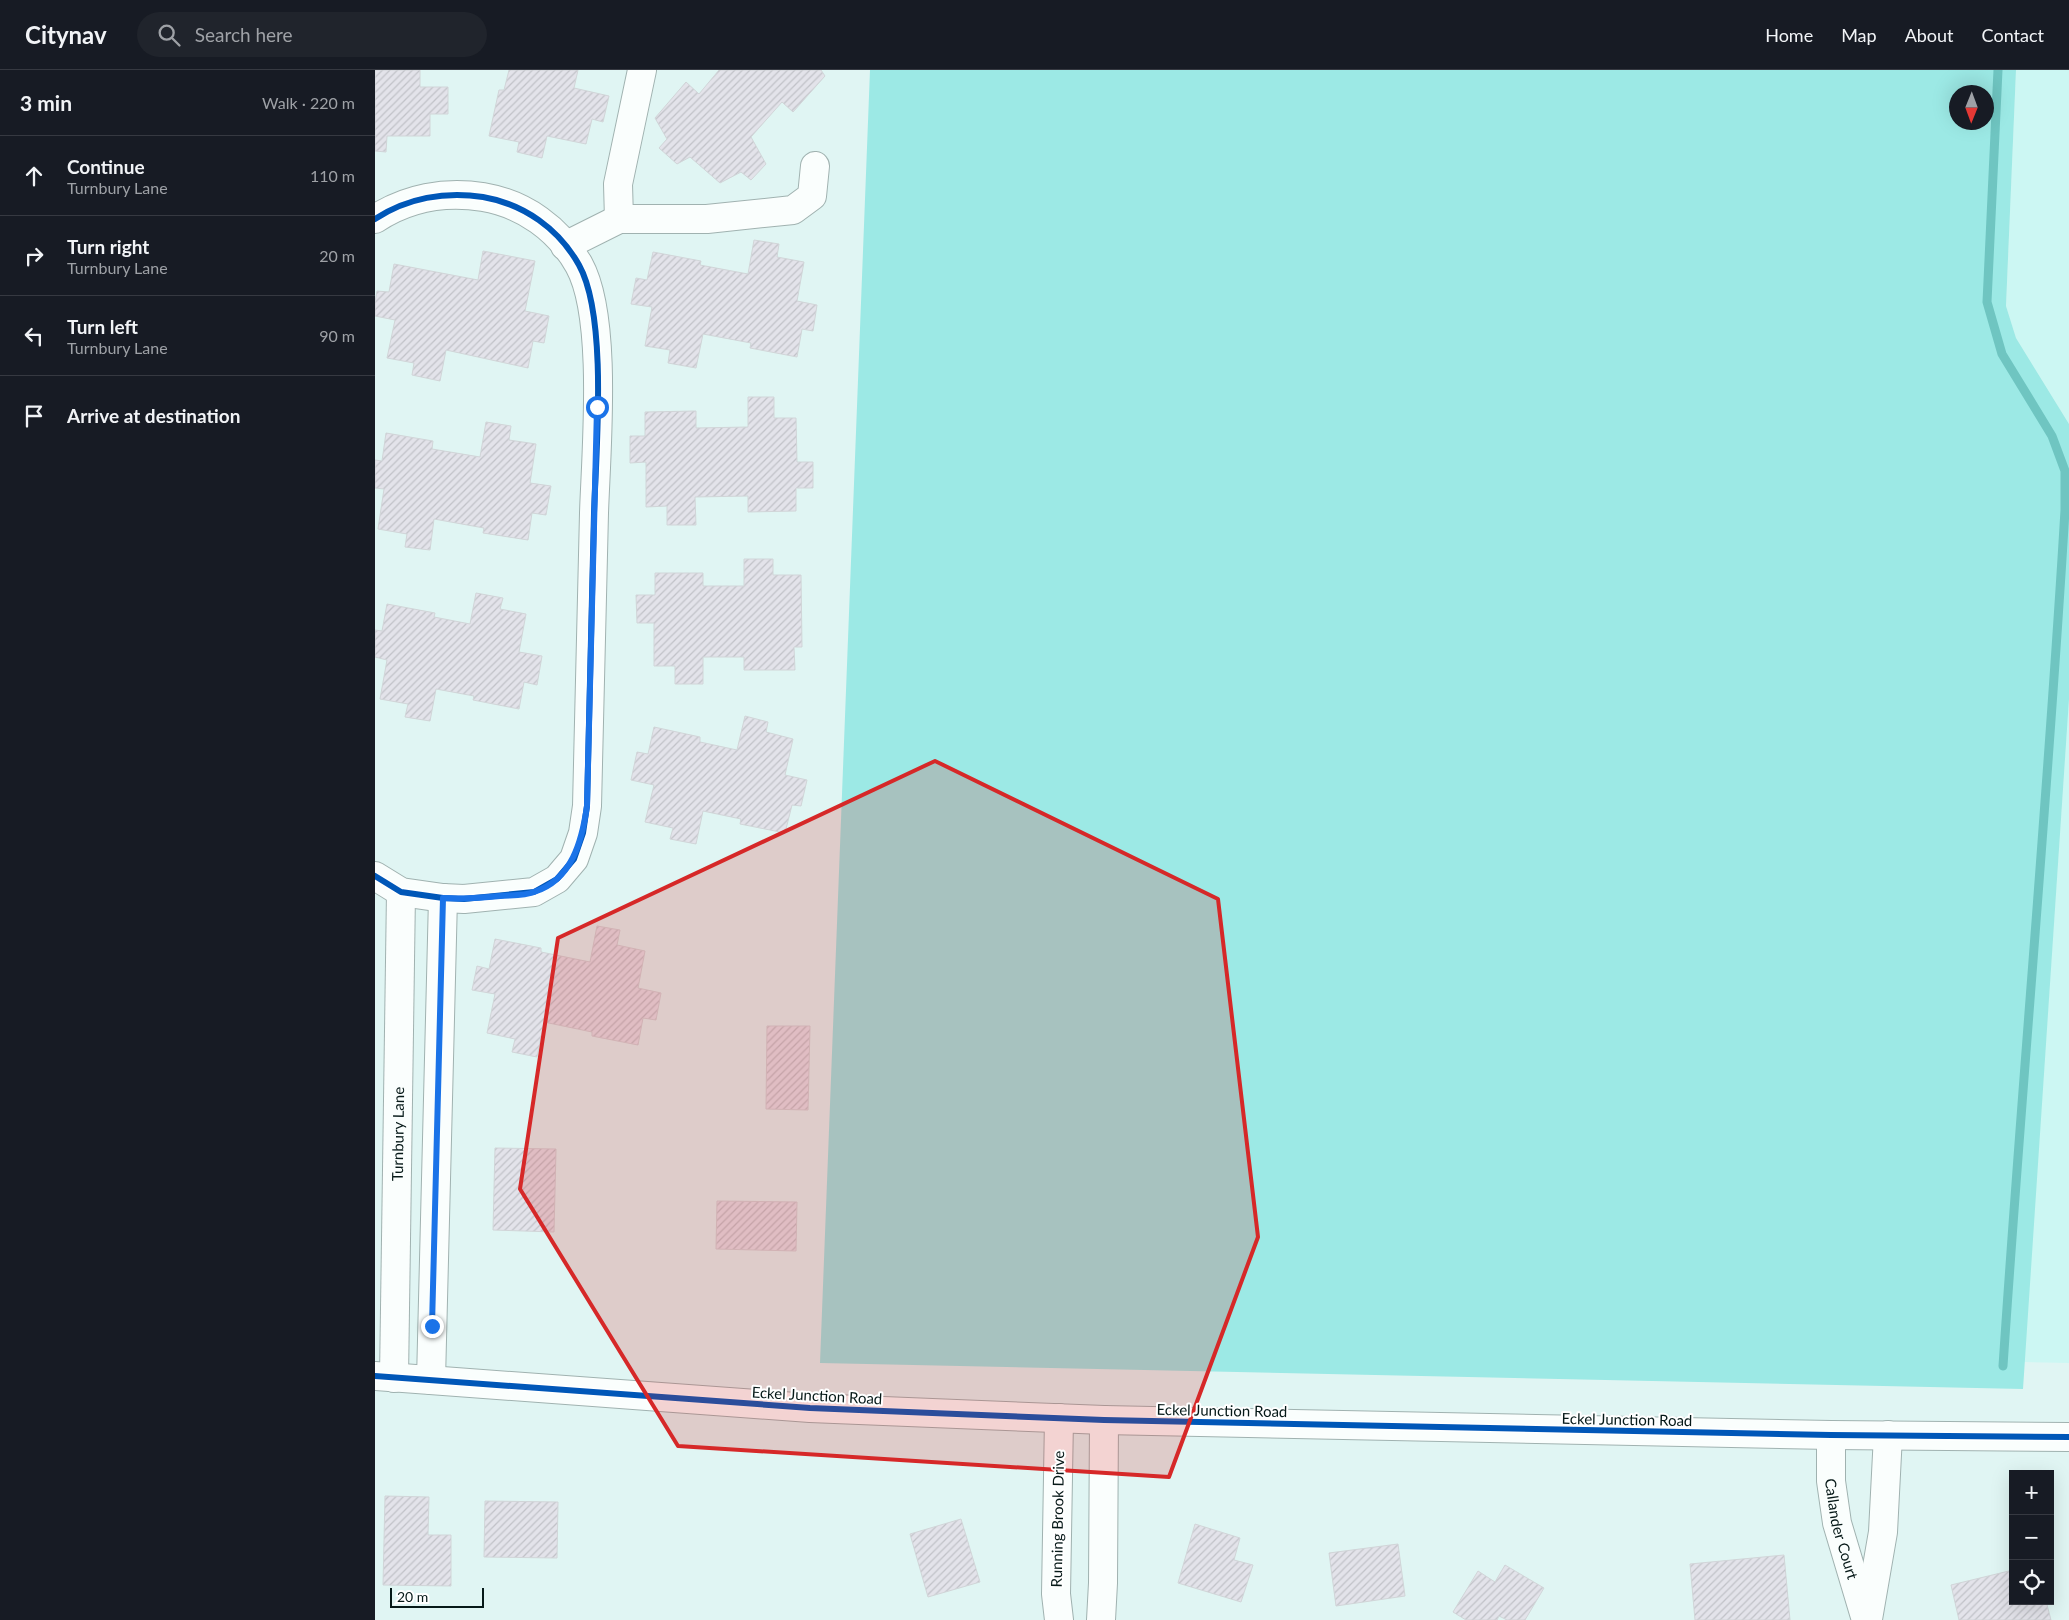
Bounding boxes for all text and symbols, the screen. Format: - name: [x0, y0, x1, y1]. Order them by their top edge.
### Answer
- search box: [137, 12, 487, 57]
- text: Citynav: [25, 20, 107, 49]
- icon: search: [155, 21, 183, 49]
- text: Search here: [195, 23, 293, 46]
- text: Home: [1765, 24, 1813, 46]
- text: Map: [1841, 24, 1877, 46]
- text: About: [1905, 24, 1954, 46]
- text: Contact: [1982, 24, 2044, 46]
- north arrow: [1949, 85, 1994, 130]
- text: 3 min: [20, 90, 72, 115]
- text: Walk · 220 m: [262, 93, 355, 112]
- text: Continue: [67, 155, 145, 178]
- icon: ahead: [20, 162, 48, 190]
- text: 110 m: [310, 166, 355, 185]
- text: Turnbury Lane: [67, 178, 168, 197]
- text: Turn right: [67, 235, 149, 258]
- icon: right: [20, 242, 48, 270]
- text: 20 m: [319, 246, 355, 265]
- text: Turnbury Lane: [67, 258, 168, 277]
- text: Turn left: [67, 315, 138, 338]
- icon: left: [20, 322, 48, 350]
- text: 90 m: [319, 326, 355, 345]
- text: Turnbury Lane: [67, 338, 168, 357]
- route start: [586, 396, 609, 419]
- icon: arrive: [20, 402, 48, 430]
- text: Arrive at destination: [67, 404, 240, 427]
- street label: Turnbury Lane: [388, 1087, 407, 1181]
- route end: [421, 1315, 444, 1338]
- street label: Eckel Junction Road: [751, 1383, 883, 1407]
- street label: Eckel Junction Road: [1156, 1400, 1288, 1420]
- street label: Eckel Junction Road: [1561, 1409, 1693, 1429]
- street label: Running Brook Drive: [1047, 1450, 1067, 1588]
- map controls: [2009, 1470, 2054, 1605]
- button: +: [2009, 1470, 2054, 1515]
- street label: Callander Court: [1822, 1477, 1862, 1582]
- button: −: [2009, 1515, 2054, 1560]
- button: locate: [2009, 1560, 2054, 1605]
- scale bar: [390, 1585, 484, 1608]
- text: 20 m: [397, 1588, 428, 1605]

